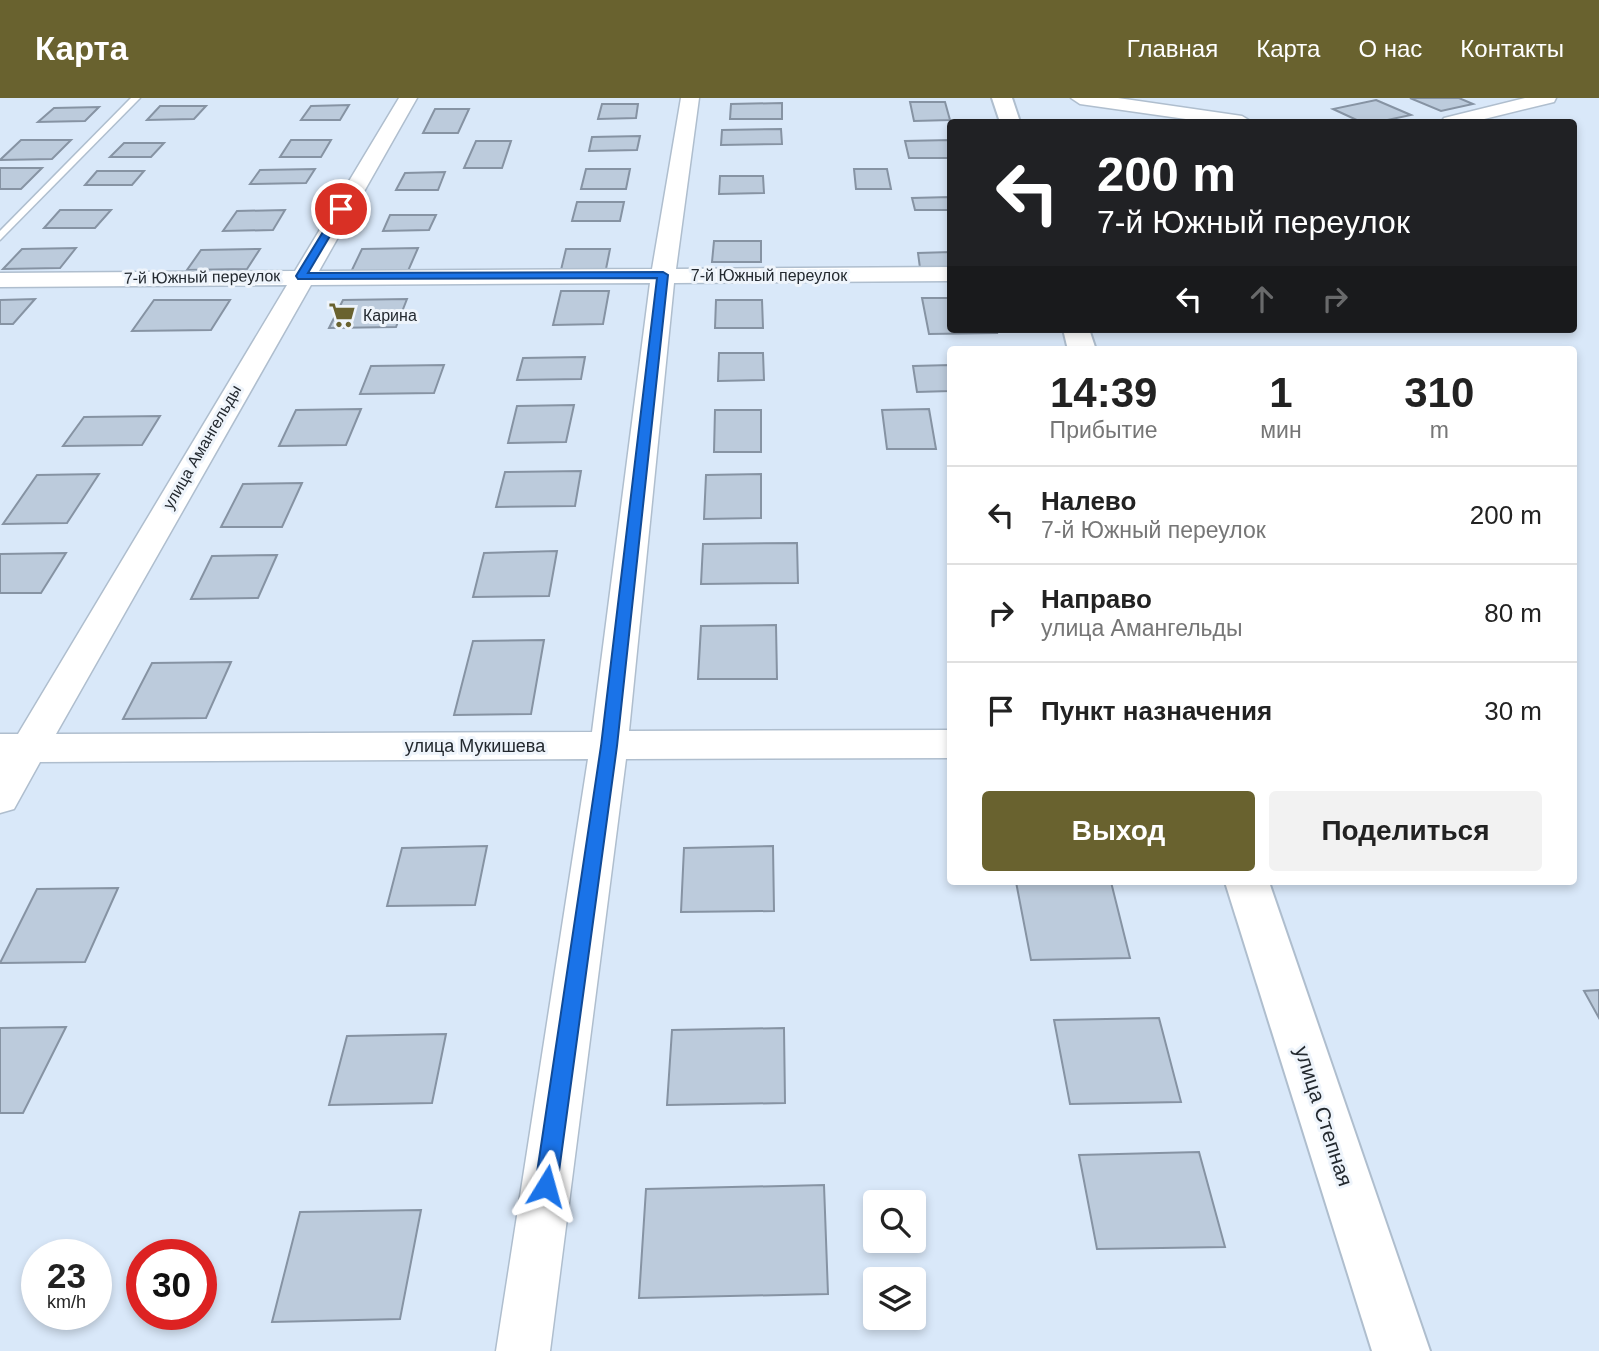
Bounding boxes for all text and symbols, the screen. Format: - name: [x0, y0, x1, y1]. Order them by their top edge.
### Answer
- text: Карта: [35, 30, 128, 67]
- text: Главная: [1127, 35, 1218, 62]
- text: Карта: [1256, 35, 1320, 62]
- text: О нас: [1358, 35, 1422, 62]
- text: Контакты: [1460, 35, 1564, 62]
- icon: left: [982, 147, 1073, 238]
- text: 200 m: [1097, 147, 1236, 201]
- pin: [311, 179, 371, 239]
- icon: arrive: [322, 190, 360, 228]
- text: 7-й Южный переулок: [1097, 204, 1410, 240]
- street label: 7-й Южный переулок: [124, 267, 281, 287]
- street label: 7-й Южный переулок: [691, 267, 848, 284]
- icon: left: [1170, 280, 1208, 318]
- icon: ahead: [1243, 280, 1281, 318]
- icon: right: [1316, 280, 1354, 318]
- supermarket icon: Карина: [327, 300, 357, 330]
- place label: Карина: [363, 307, 417, 324]
- text: 14:39: [1050, 369, 1157, 416]
- text: 1: [1269, 369, 1293, 416]
- text: 310: [1404, 369, 1474, 416]
- street label: улица Амангельды: [160, 382, 244, 512]
- text: Прибытие: [1050, 417, 1158, 443]
- text: мин: [1260, 417, 1302, 443]
- text: m: [1430, 417, 1449, 443]
- text: Налево: [1041, 486, 1136, 516]
- icon: left: [982, 496, 1020, 534]
- text: 200 m: [1470, 500, 1542, 530]
- text: 7-й Южный переулок: [1041, 517, 1266, 543]
- text: Направо: [1041, 584, 1152, 614]
- icon: right: [982, 594, 1020, 632]
- text: 80 m: [1484, 598, 1542, 628]
- text: улица Амангельды: [1041, 615, 1243, 641]
- icon: arrive: [982, 692, 1020, 730]
- text: Пункт назначения: [1041, 696, 1272, 726]
- text: 30 m: [1484, 696, 1542, 726]
- street label: улица Мукишева: [405, 736, 546, 756]
- button: Выход: [982, 791, 1255, 871]
- button: Поделиться: [1269, 791, 1542, 871]
- street label: улица Степная: [1291, 1043, 1357, 1189]
- position arrow: [509, 1149, 583, 1223]
- map controls: [863, 1190, 926, 1330]
- button: search: [863, 1190, 926, 1253]
- speed limit sign: 30: [126, 1239, 217, 1330]
- text: 23: [47, 1256, 86, 1295]
- button: layers: [863, 1267, 926, 1330]
- text: km/h: [47, 1292, 86, 1312]

